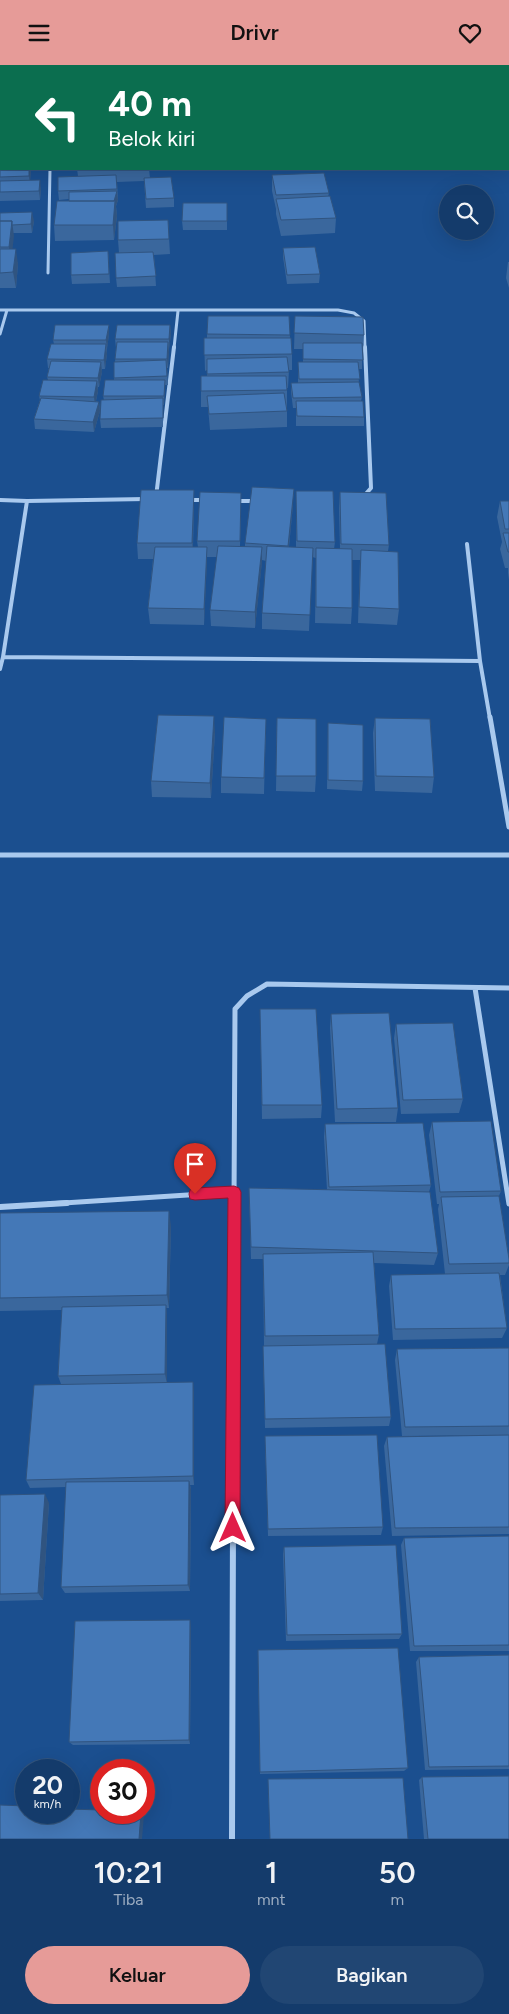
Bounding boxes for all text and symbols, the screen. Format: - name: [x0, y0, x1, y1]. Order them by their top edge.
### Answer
- icon: menu: [25, 19, 53, 47]
- text: Drivr: [230, 19, 279, 46]
- icon: heart: [456, 19, 484, 47]
- text: 40 m: [108, 83, 192, 125]
- icon: left: [25, 85, 90, 150]
- text: Belok kiri: [108, 125, 195, 152]
- map controls: [439, 185, 494, 240]
- button: search: [439, 185, 494, 240]
- pin: [174, 1143, 216, 1194]
- icon: arrive: [181, 1150, 209, 1178]
- position arrow: [206, 1501, 258, 1553]
- speed limit sign: 30: [90, 1759, 155, 1824]
- text: 20: [32, 1770, 63, 1800]
- text: km/h: [34, 1797, 61, 1811]
- text: 10:21: [93, 1854, 163, 1891]
- text: 1: [265, 1854, 277, 1891]
- text: 50: [379, 1854, 416, 1891]
- text: Tiba: [113, 1890, 143, 1909]
- text: mnt: [257, 1890, 285, 1909]
- text: m: [390, 1890, 404, 1909]
- button: Keluar: [25, 1946, 250, 2004]
- button: Bagikan: [260, 1946, 484, 2004]

